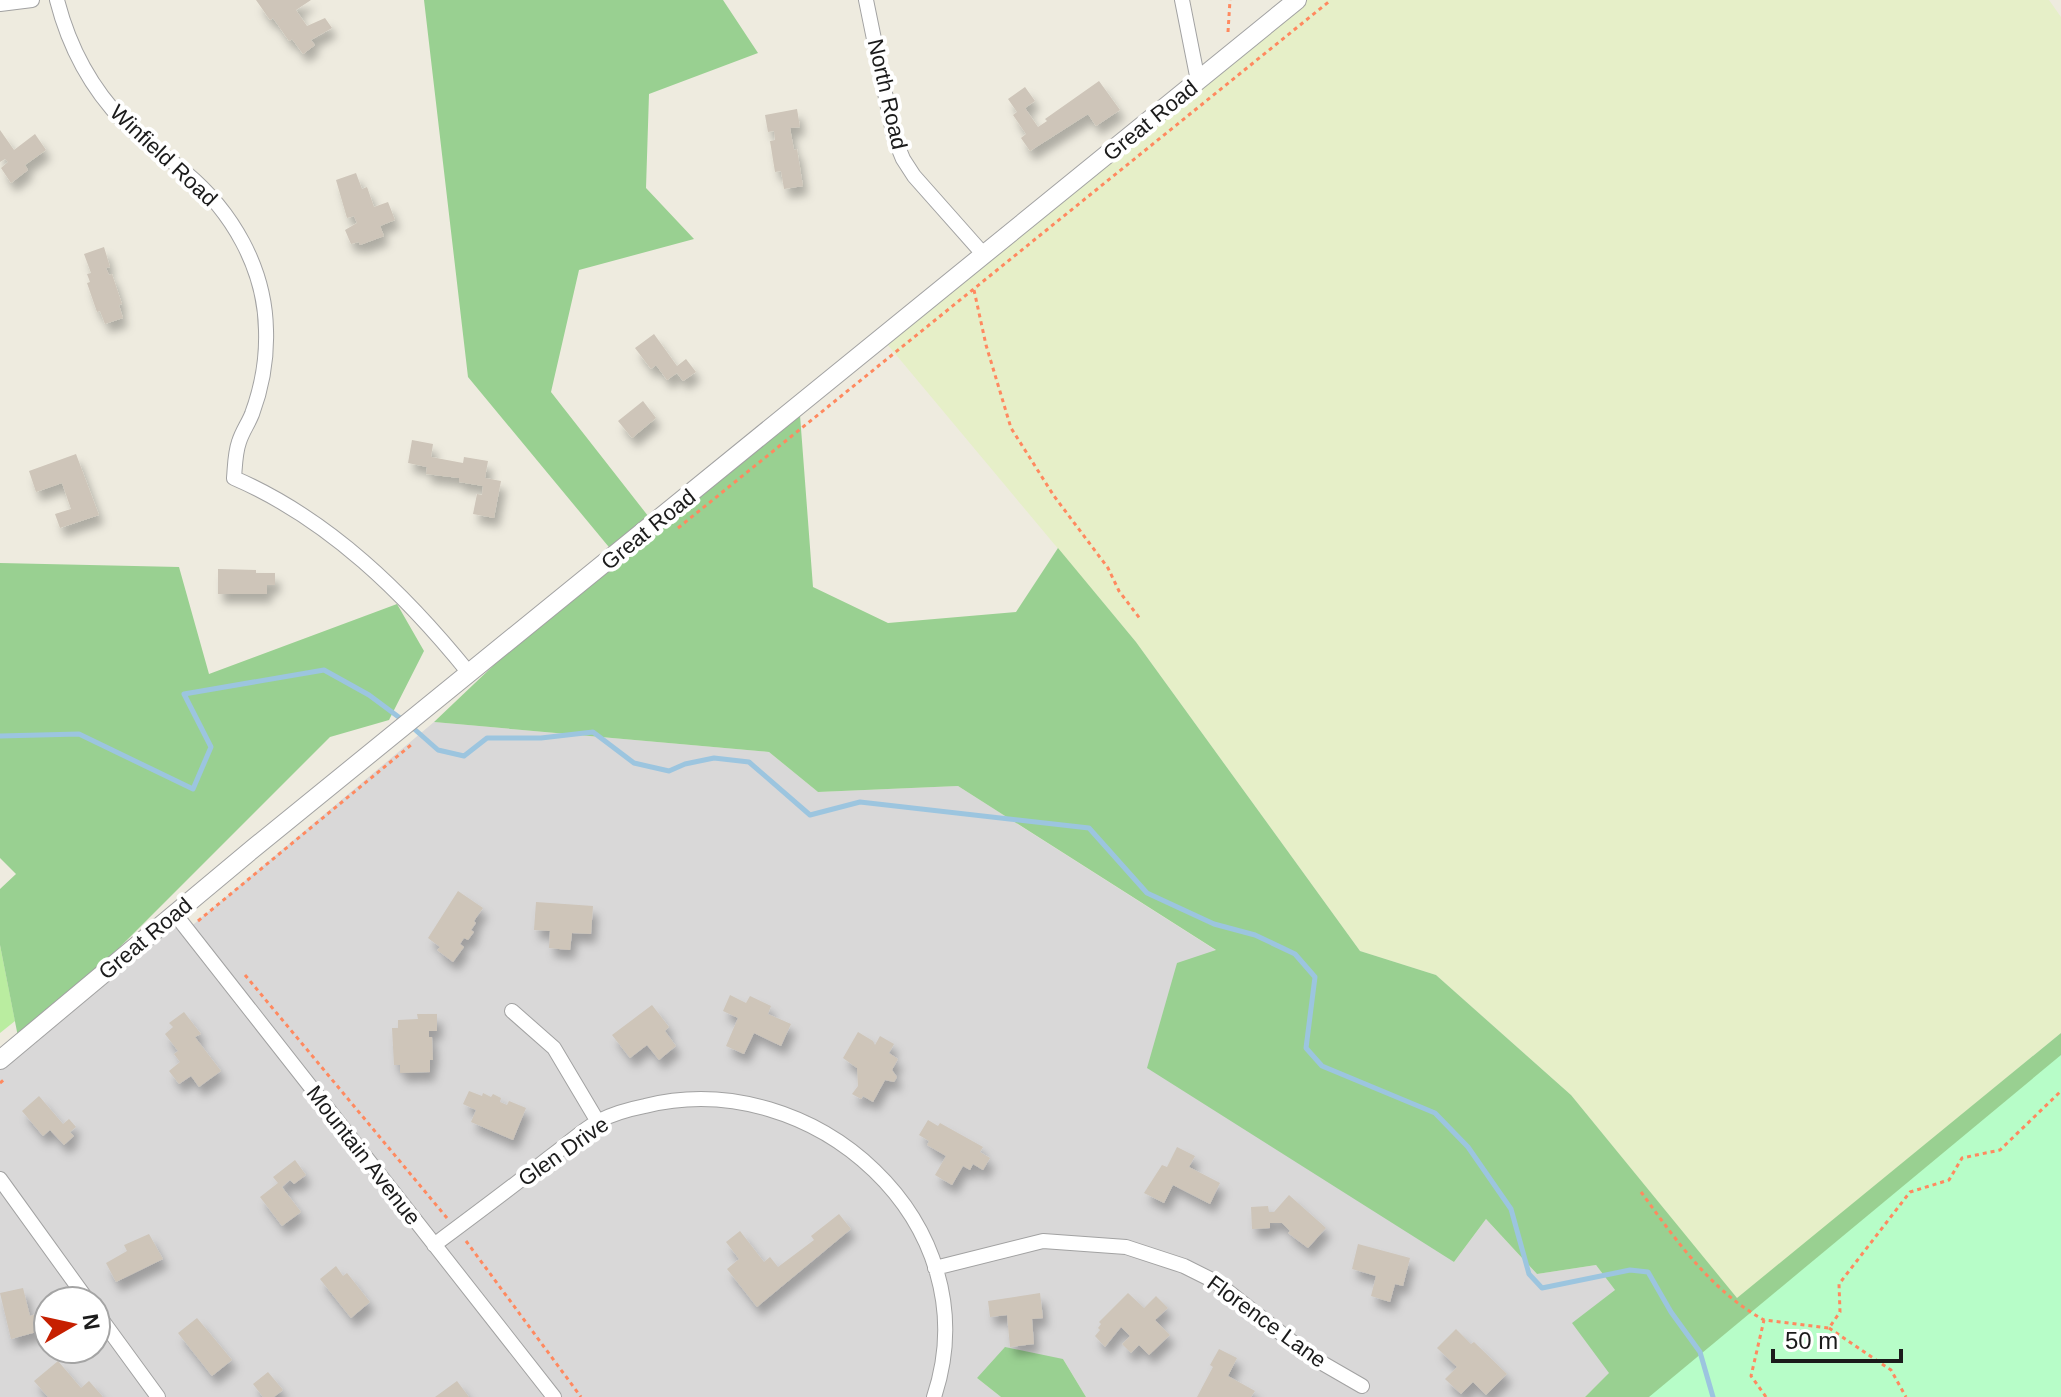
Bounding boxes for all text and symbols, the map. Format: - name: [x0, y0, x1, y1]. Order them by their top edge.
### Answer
- street label: North Road: [863, 36, 912, 152]
- street label: Great Road: [1098, 75, 1202, 166]
- street label: Winfield Road: [105, 100, 222, 211]
- street label: Great Road: [596, 484, 700, 575]
- street label: Great Road: [94, 892, 197, 985]
- street label: Mountain Avenue: [302, 1081, 426, 1230]
- street label: Glen Drive: [514, 1111, 613, 1191]
- street label: Florence Lane: [1202, 1270, 1331, 1373]
- north arrow: [32, 1285, 112, 1365]
- text: N: [78, 1312, 105, 1332]
- scale bar: [1773, 1313, 1901, 1363]
- text: 50 m: [1785, 1327, 1838, 1354]

